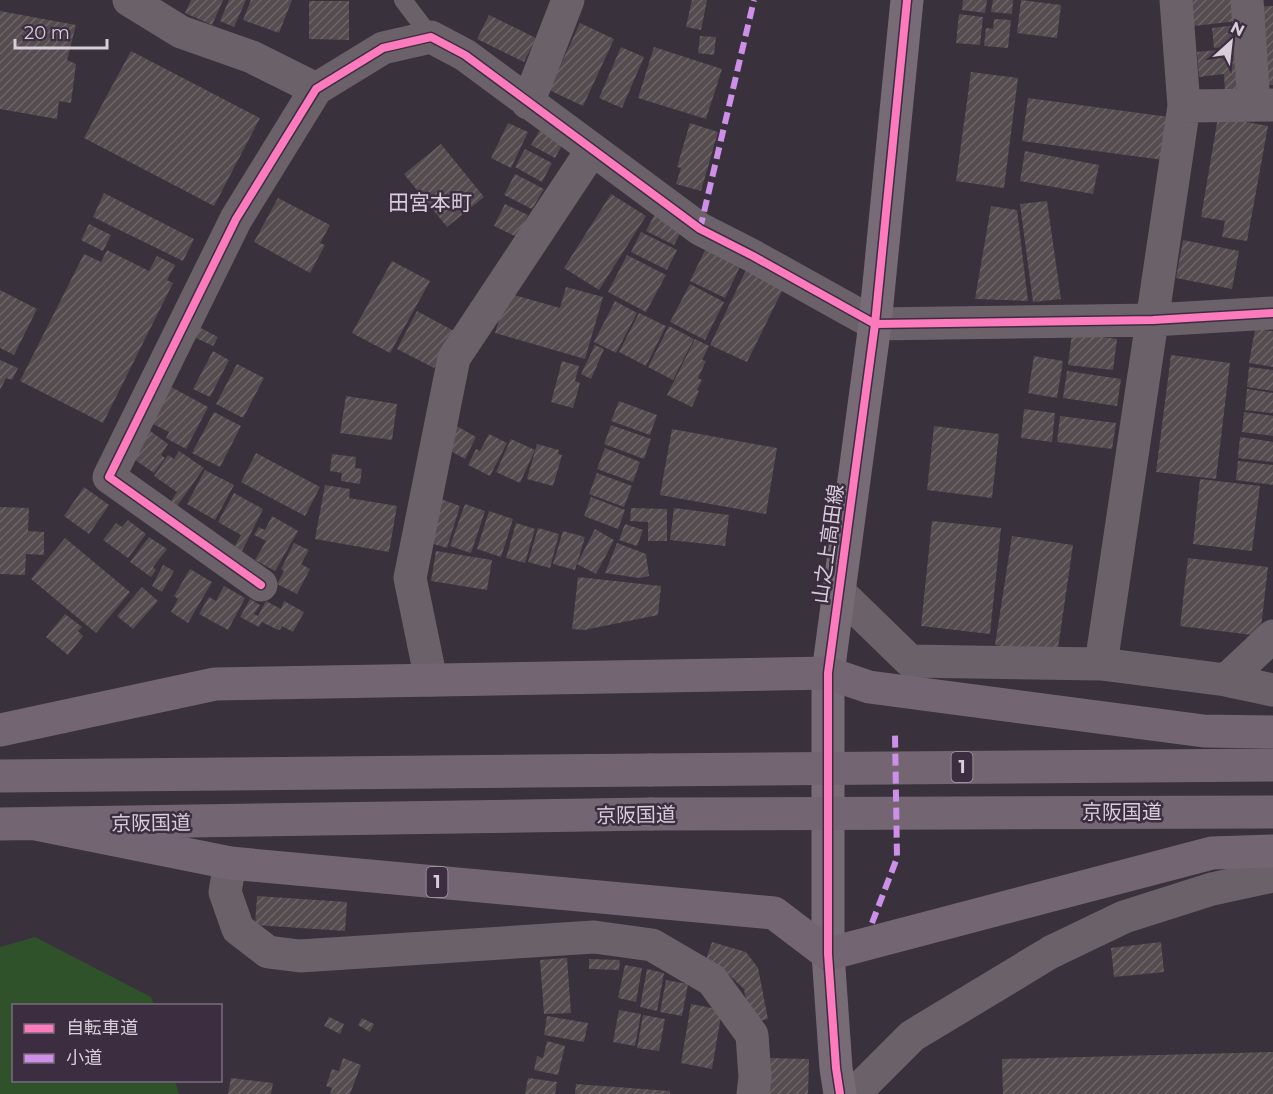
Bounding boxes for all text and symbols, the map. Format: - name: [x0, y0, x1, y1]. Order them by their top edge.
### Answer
- scale bar: [15, 12, 106, 50]
- north arrow: [1201, 12, 1261, 72]
- text: N: [1228, 18, 1248, 40]
- text: 20 m: [24, 22, 70, 44]
- district label: 田宮本町: [388, 190, 472, 215]
- street label: 山之上高田線: [808, 483, 848, 605]
- road number: 1: [952, 752, 972, 782]
- street label: 京阪国道: [1082, 800, 1162, 824]
- street label: 京阪国道: [596, 802, 676, 828]
- street label: 京阪国道: [111, 810, 191, 836]
- road number: 1: [426, 867, 448, 897]
- legend: [12, 1004, 222, 1082]
- text: 自転車道: [66, 1017, 138, 1039]
- text: 小道: [66, 1047, 102, 1069]

